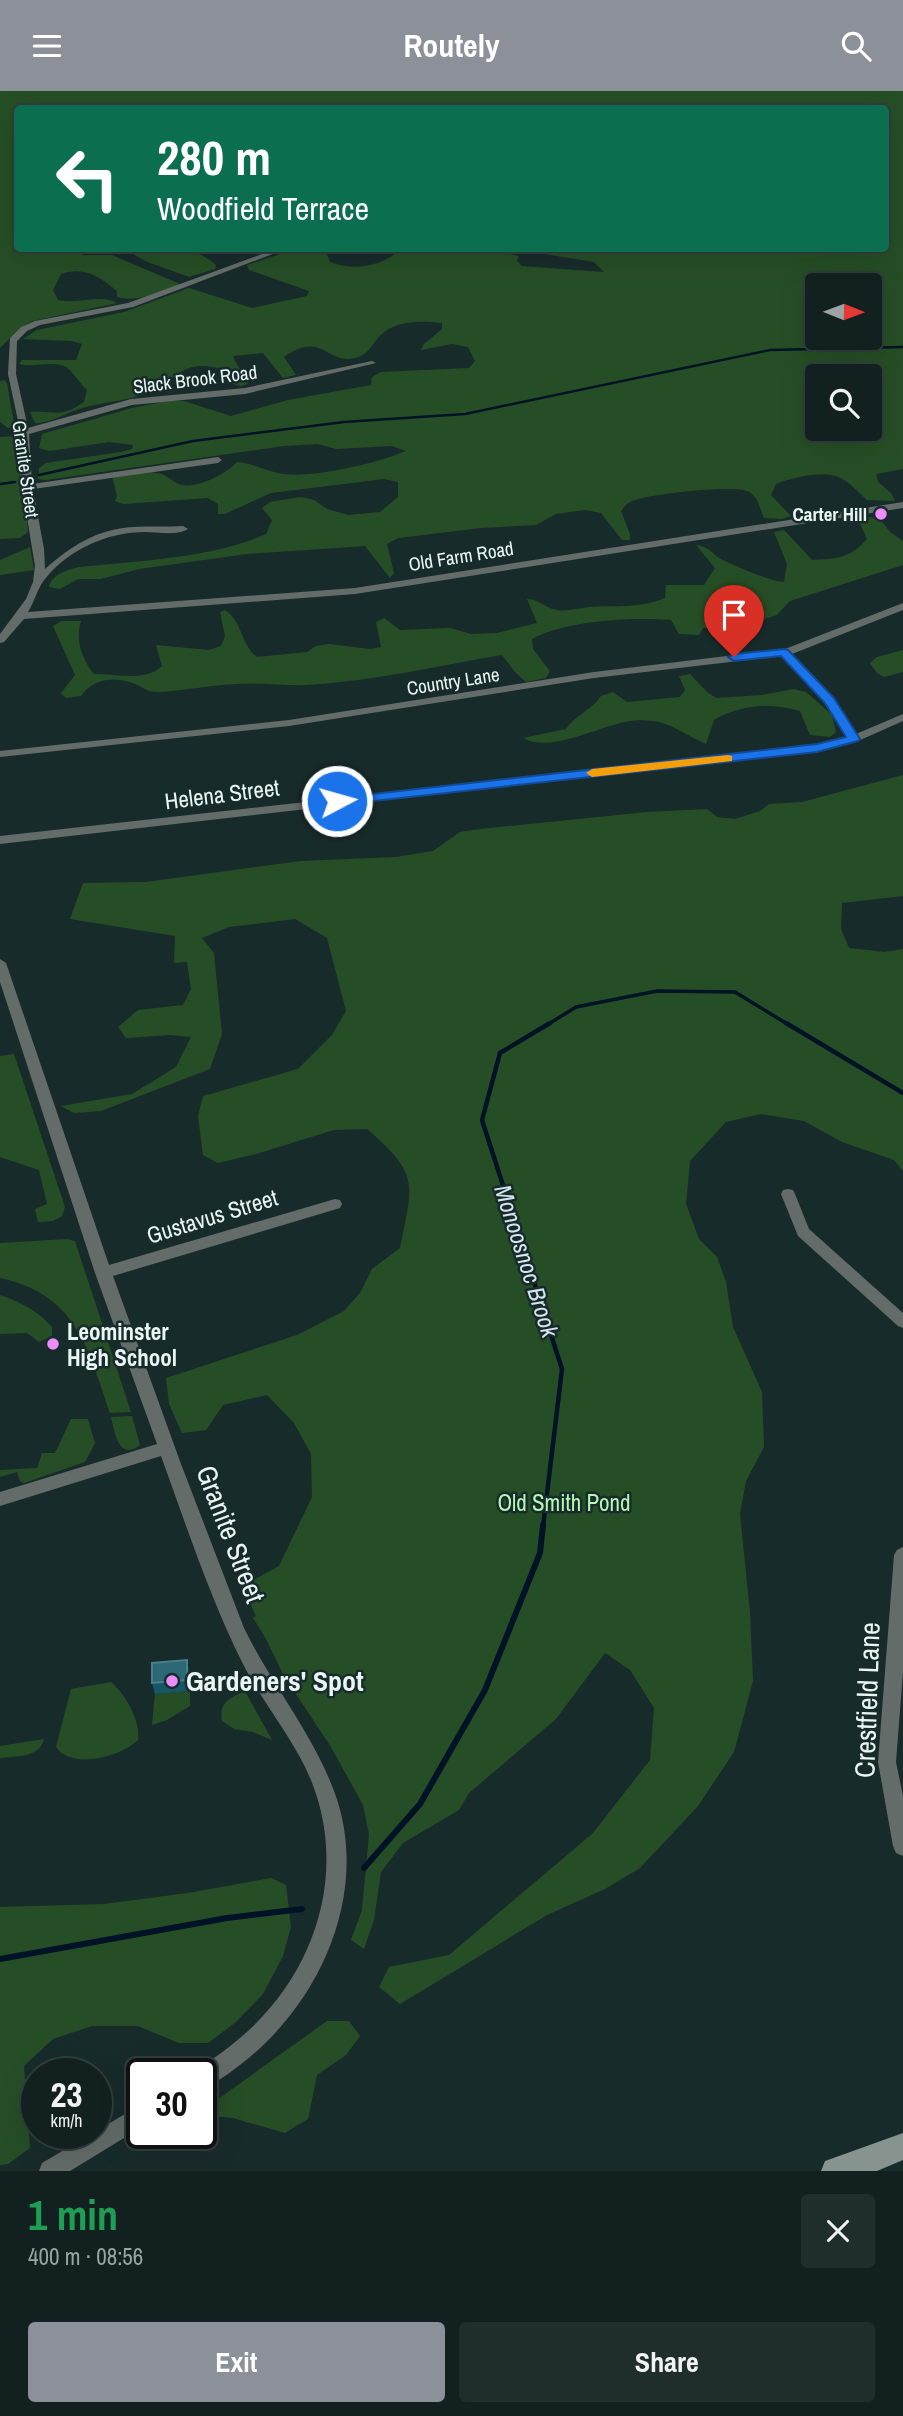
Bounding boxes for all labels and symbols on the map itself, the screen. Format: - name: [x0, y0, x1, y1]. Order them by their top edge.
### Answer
- north arrow: [805, 273, 882, 350]
- street label: Slack Brook Road: [132, 358, 258, 400]
- street label: Granite Street: [6, 419, 46, 520]
- place label: Carter Hill: [793, 501, 867, 527]
- marker: Carter Hill: [873, 506, 889, 522]
- street label: Old Farm Road: [407, 535, 515, 577]
- pin: [704, 585, 764, 657]
- street label: Country Lane: [405, 661, 501, 701]
- position arrow: [300, 764, 374, 838]
- street label: Helena Street: [163, 772, 281, 816]
- street label: Gustavus Street: [143, 1181, 281, 1251]
- water label: Monoosnoc Brook: [487, 1181, 567, 1342]
- place label: Leominster High School: [67, 1316, 177, 1373]
- marker: Leominster High School: [45, 1336, 61, 1352]
- street label: Granite Street: [187, 1460, 275, 1608]
- park label: Old Smith Pond: [497, 1487, 631, 1518]
- street label: Crestfield Lane: [845, 1622, 889, 1778]
- place label: Gardeners' Spot: [186, 1662, 364, 1700]
- marker: Gardeners' Spot: [164, 1673, 180, 1689]
- speed limit sign: 30: [126, 2058, 217, 2149]

